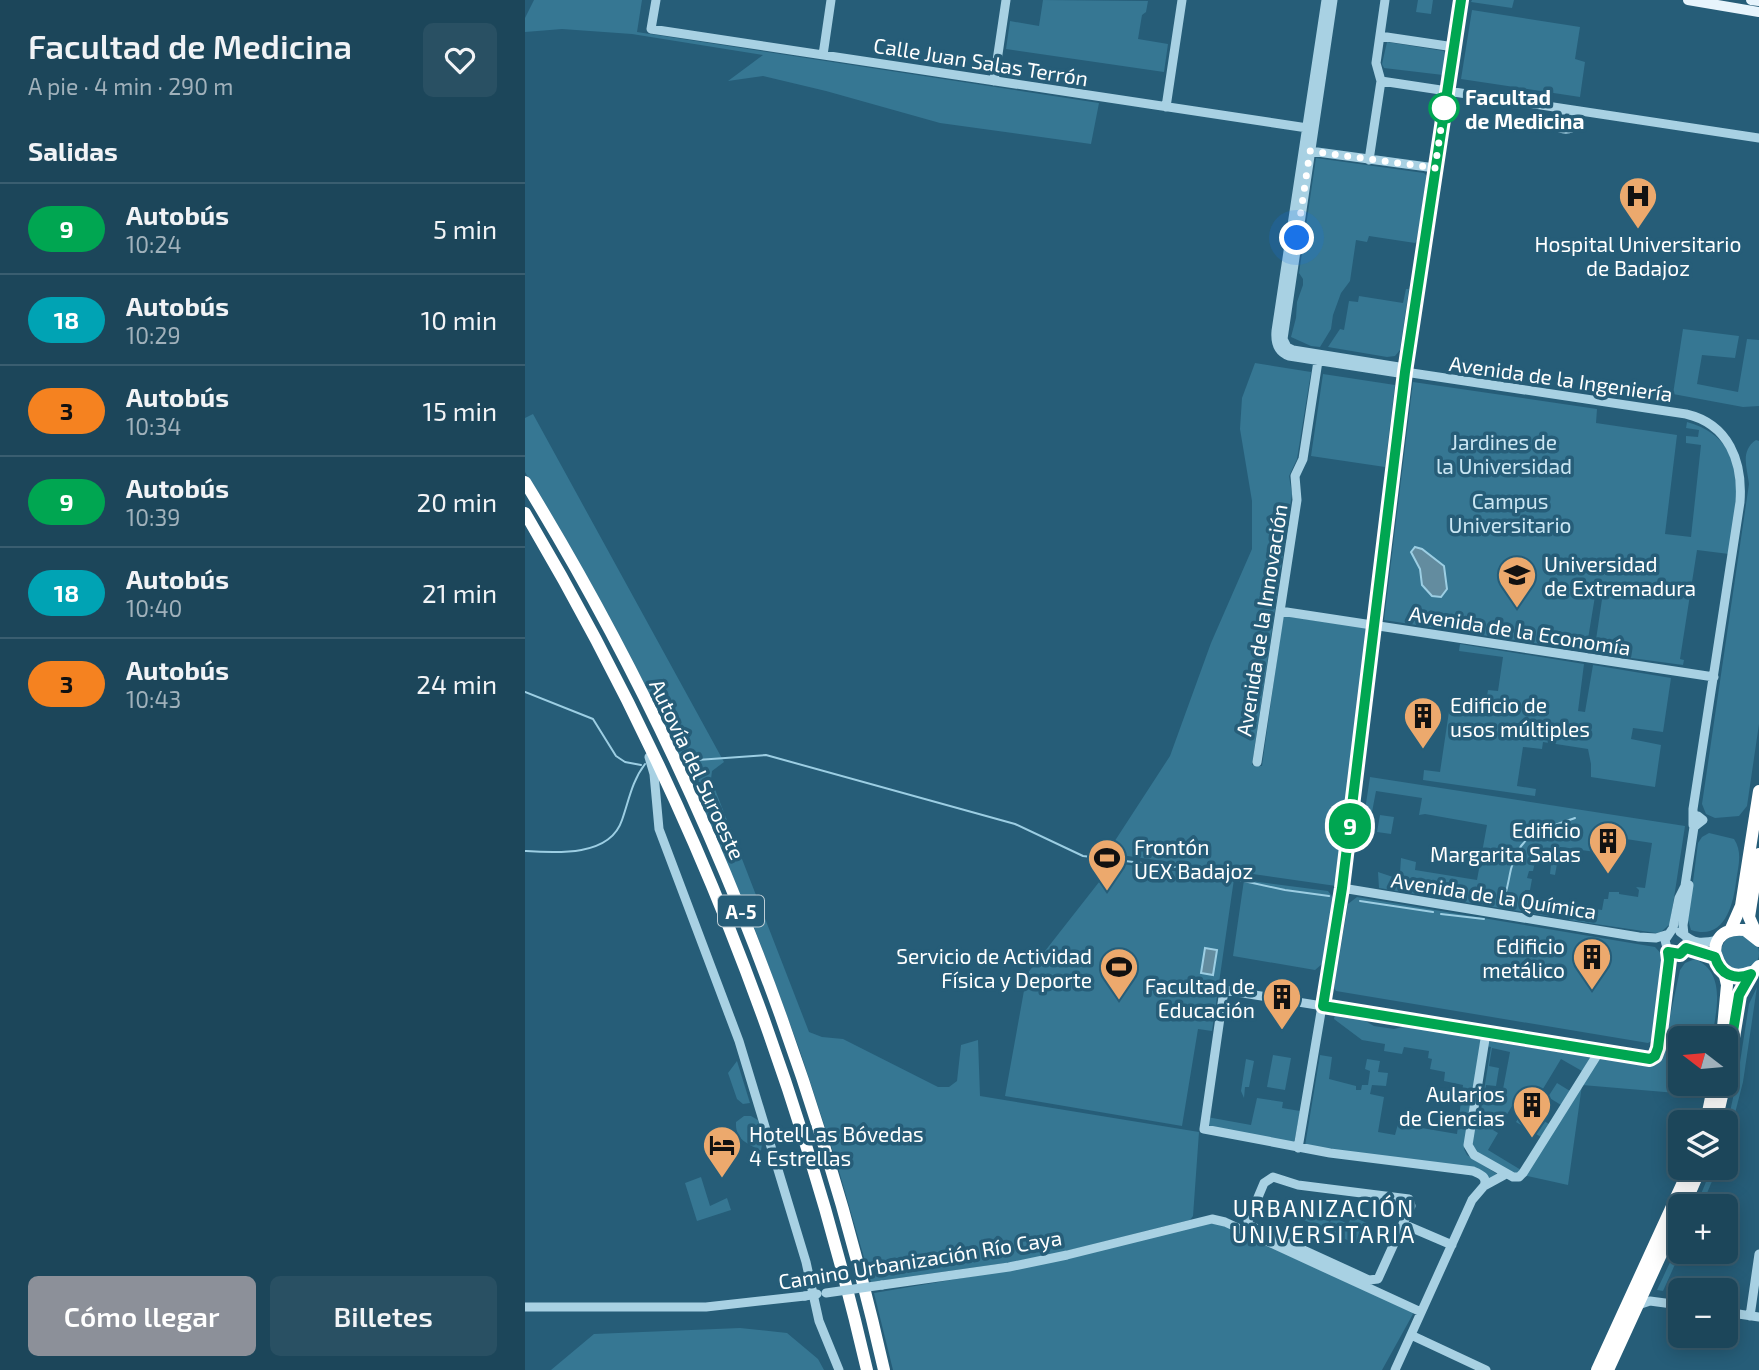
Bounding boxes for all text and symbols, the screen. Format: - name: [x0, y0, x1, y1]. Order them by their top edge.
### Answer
- button: heart: [423, 23, 497, 97]
- text: Facultad de Medicina: [28, 26, 352, 66]
- street label: Calle Juan Salas Terrón: [872, 32, 1090, 90]
- text: A pie · 4 min · 290 m: [28, 72, 233, 100]
- place label: Facultad de Medicina: [1465, 84, 1584, 133]
- marker: Facultad de Medicina: [1429, 93, 1459, 123]
- text: Salidas: [28, 135, 118, 166]
- hospital icon: Hospital Universitario de Badajoz: [1617, 175, 1659, 230]
- text: Autobús: [126, 199, 229, 230]
- text: 5 min: [433, 213, 497, 244]
- text: 9: [59, 214, 74, 243]
- your location: [1279, 220, 1314, 255]
- text: 10:24: [126, 230, 182, 258]
- place label: Hospital Universitario de Badajoz: [1535, 231, 1742, 281]
- text: Autobús: [126, 290, 229, 321]
- text: 10 min: [421, 304, 497, 335]
- text: 18: [54, 305, 79, 334]
- text: 10:29: [126, 321, 181, 349]
- street label: Avenida de la Ingeniería: [1448, 350, 1674, 406]
- text: Autobús: [126, 381, 229, 412]
- text: 15 min: [423, 395, 497, 426]
- text: 3: [60, 396, 73, 425]
- text: 10:34: [126, 412, 181, 440]
- park label: Jardines de la Universidad: [1436, 429, 1572, 478]
- text: Autobús: [126, 472, 229, 503]
- text: 20 min: [417, 486, 497, 517]
- text: 9: [59, 487, 74, 516]
- park label: Campus Universitario: [1448, 488, 1572, 537]
- street label: Avenida de la Innovación: [1230, 502, 1292, 738]
- text: 10:39: [126, 503, 180, 531]
- place label: Universidad de Extremadura: [1544, 551, 1696, 600]
- school or university icon: Universidad de Extremadura: [1496, 554, 1538, 609]
- text: Autobús: [126, 563, 229, 594]
- text: 21 min: [422, 577, 497, 608]
- text: 18: [54, 578, 79, 607]
- text: 10:40: [126, 594, 182, 622]
- street label: Avenida de la Economía: [1407, 600, 1633, 660]
- text: Autobús: [126, 654, 229, 685]
- text: 24 min: [416, 668, 497, 699]
- text: 3: [60, 669, 73, 698]
- street label: Autovía del Suroeste: [645, 675, 751, 863]
- text: 10:43: [126, 685, 181, 713]
- place label: Edificio de usos múltiples: [1450, 692, 1590, 741]
- building icon: Edificio de usos múltiples: [1402, 695, 1444, 750]
- line badge: 9: [1327, 803, 1373, 849]
- text: 9: [1343, 811, 1357, 840]
- place label: Edificio Margarita Salas: [1430, 817, 1581, 866]
- building icon: Edificio Margarita Salas: [1587, 820, 1629, 875]
- place label: Frontón UEX Badajoz: [1134, 834, 1253, 884]
- sports icon: Frontón UEX Badajoz: [1086, 837, 1128, 892]
- street label: Avenida de la Química: [1389, 866, 1599, 925]
- road number: A-5: [718, 896, 764, 926]
- place label: Edificio metálico: [1482, 933, 1565, 982]
- building icon: Edificio metálico: [1571, 936, 1613, 991]
- place label: Servicio de Actividad Física y Deporte: [896, 943, 1092, 992]
- sports icon: Servicio de Actividad Física y Deporte: [1098, 946, 1140, 1001]
- place label: Facultad de Educación: [1145, 973, 1255, 1022]
- building icon: Facultad de Educación: [1261, 976, 1303, 1031]
- north arrow: [1668, 1026, 1738, 1096]
- map controls: [1668, 1026, 1738, 1348]
- place label: Aularios de Ciencias: [1399, 1081, 1505, 1130]
- building icon: Aularios de Ciencias: [1511, 1084, 1553, 1139]
- button: layers: [1668, 1110, 1738, 1180]
- place label: Hotel Las Bóvedas 4 Estrellas: [749, 1121, 924, 1170]
- hotel icon: Hotel Las Bóvedas 4 Estrellas: [701, 1124, 743, 1179]
- district label: URBANIZACIÓN UNIVERSITARIA: [1232, 1194, 1416, 1248]
- button: +: [1668, 1194, 1738, 1264]
- street label: Camino Urbanización Río Caya: [777, 1224, 1063, 1294]
- button: Cómo llegar: [28, 1276, 256, 1356]
- button: Billetes: [270, 1276, 497, 1356]
- button: −: [1668, 1278, 1738, 1348]

